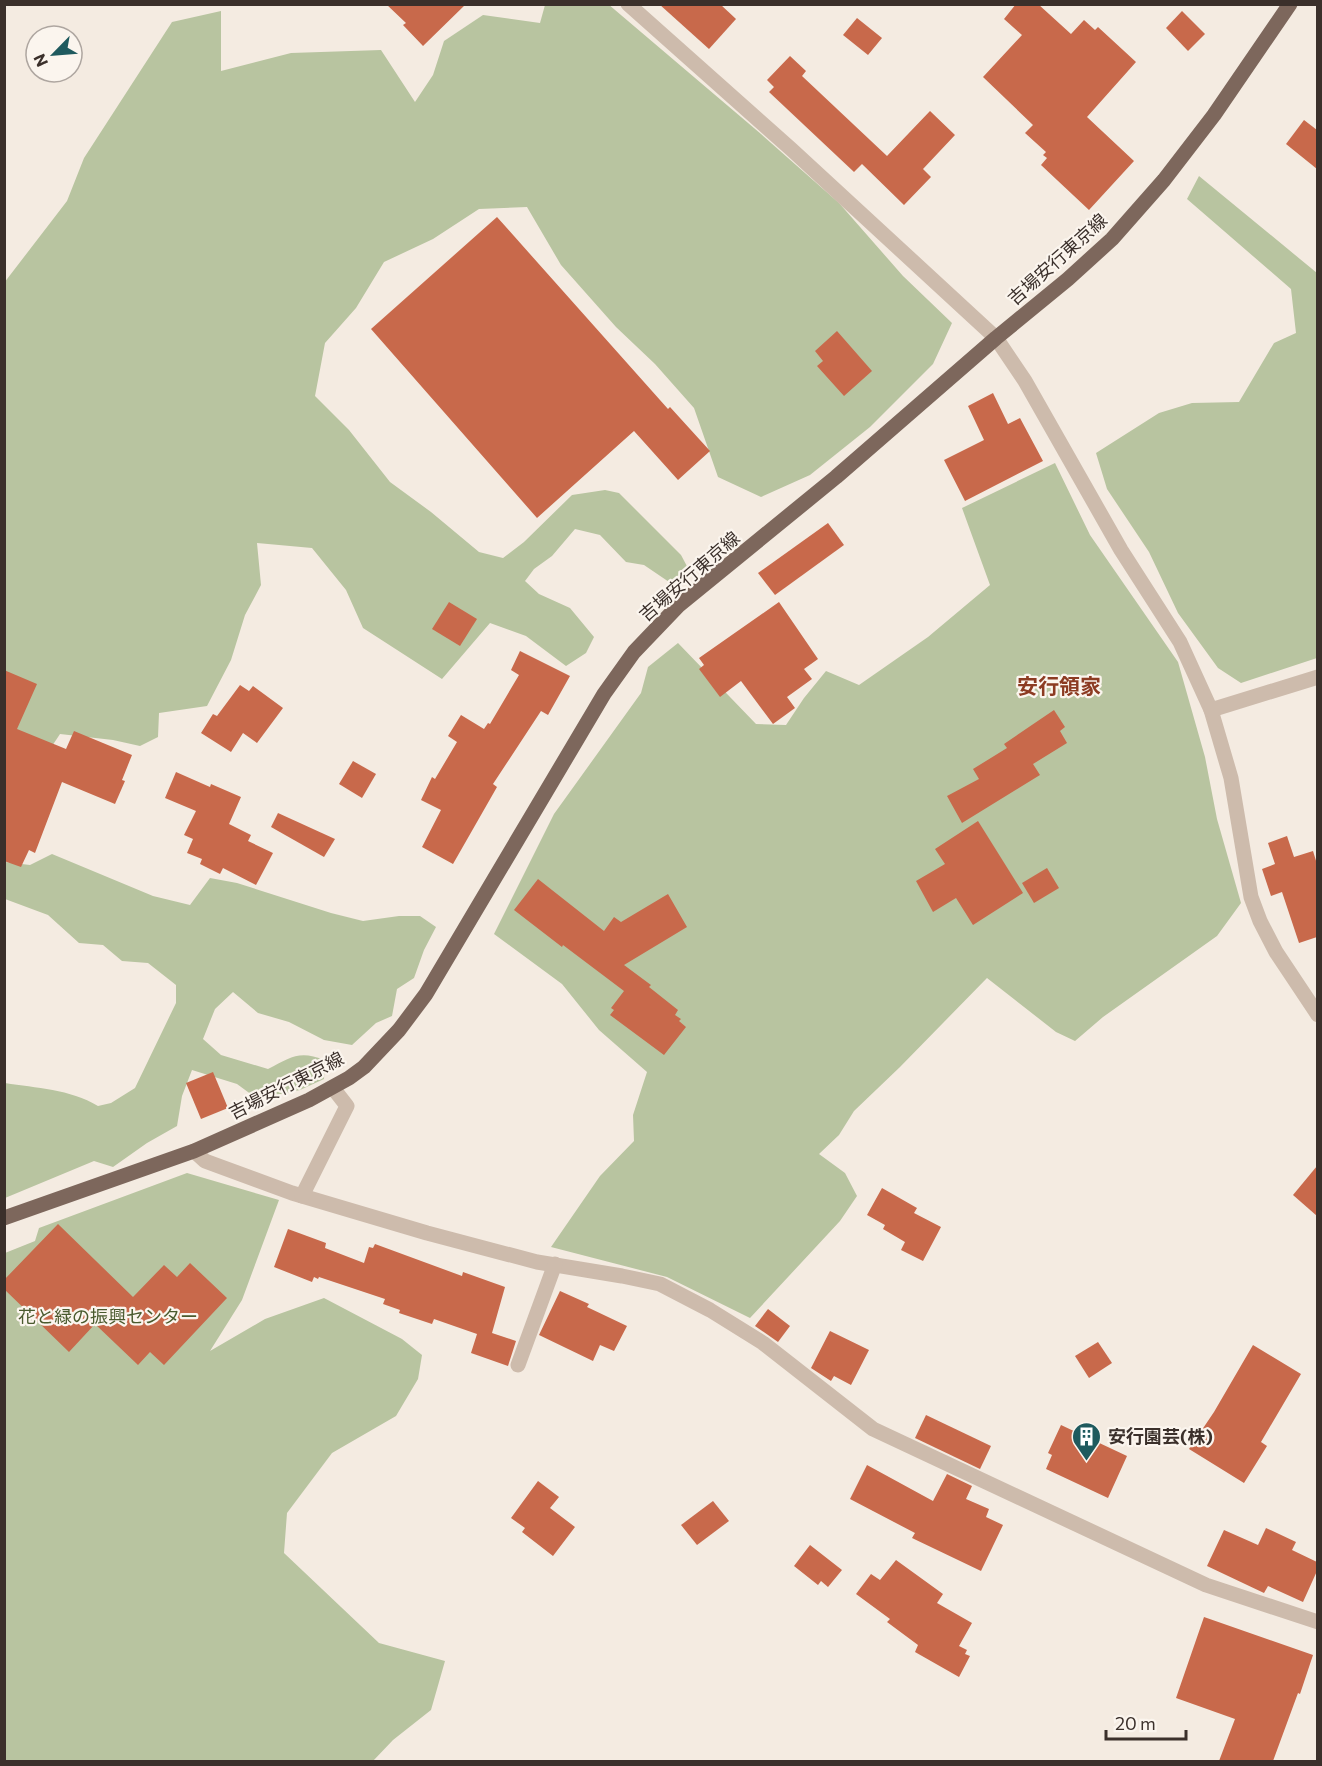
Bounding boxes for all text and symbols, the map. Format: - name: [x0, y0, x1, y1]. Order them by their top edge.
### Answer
- north arrow: [24, 24, 84, 84]
- text: N: [29, 51, 51, 70]
- street label: 吉場安行東京線: [1003, 209, 1111, 309]
- street label: 吉場安行東京線: [634, 526, 744, 626]
- district label: 安行領家: [1017, 673, 1101, 698]
- street label: 吉場安行東京線: [225, 1047, 347, 1123]
- park label: 花と緑の振興センター: [18, 1305, 198, 1327]
- building icon: 安行園芸(株): [1071, 1420, 1103, 1462]
- place label: 安行園芸(株): [1108, 1425, 1213, 1447]
- scale bar: [1106, 1703, 1186, 1741]
- text: 20 m: [1115, 1712, 1156, 1734]

